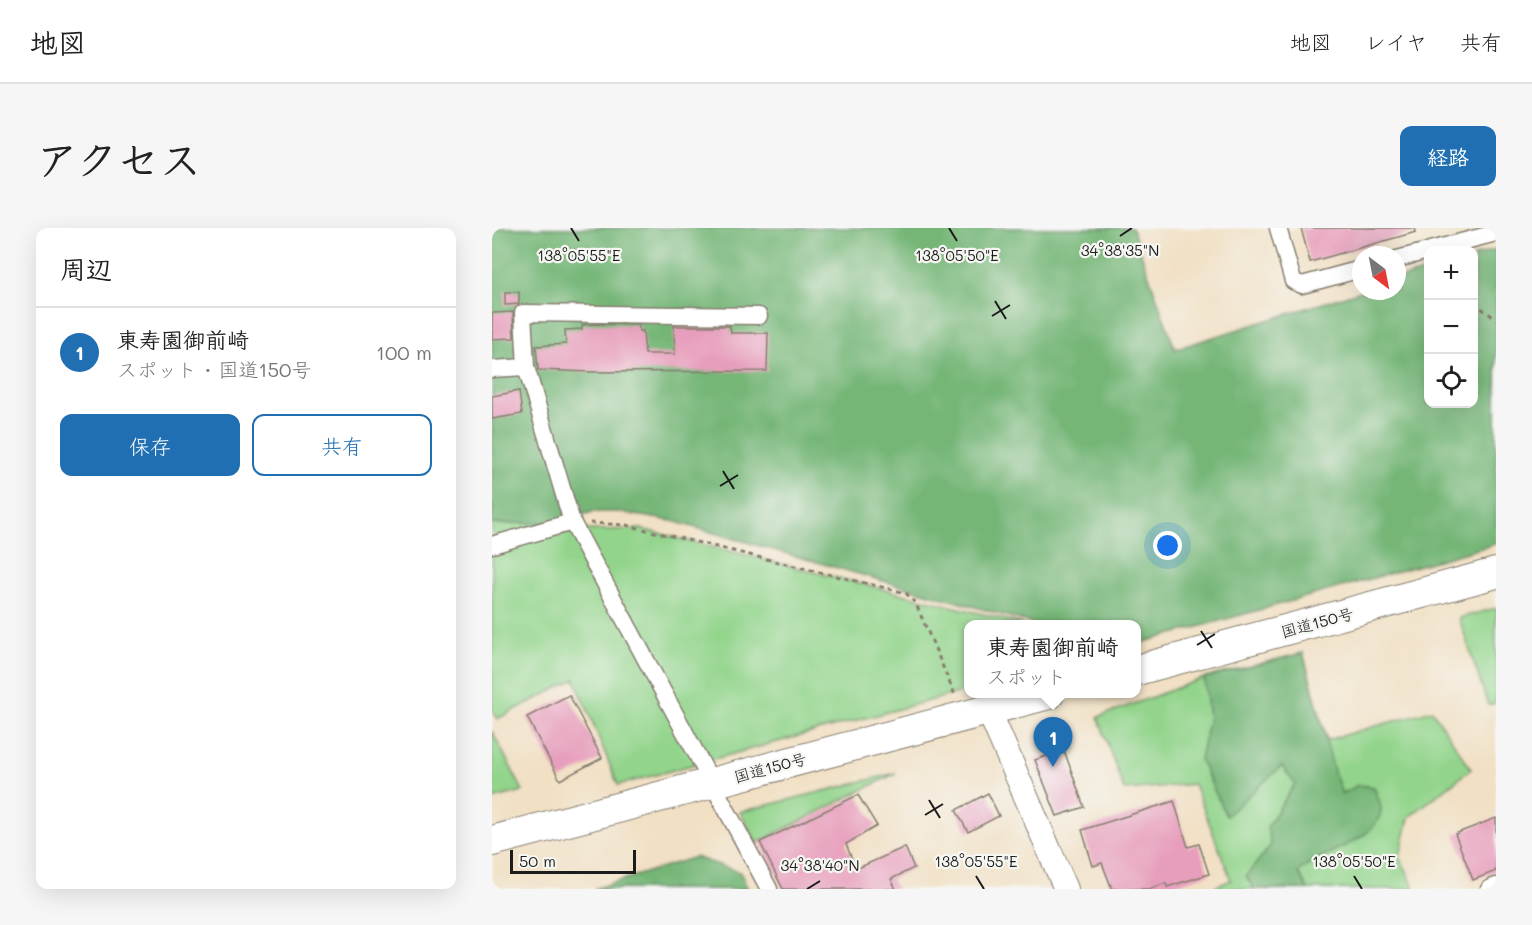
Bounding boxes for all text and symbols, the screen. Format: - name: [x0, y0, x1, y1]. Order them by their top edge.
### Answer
- text: 地図: [30, 24, 86, 60]
- text: 地図: [1290, 28, 1332, 55]
- text: レイヤ: [1365, 28, 1427, 55]
- text: 共有: [1460, 28, 1502, 55]
- button: 経路: [1400, 126, 1496, 186]
- text: アクセス: [36, 131, 201, 186]
- text: 34°38'35"N: [1081, 240, 1159, 260]
- text: 138°05'55"E: [537, 245, 621, 265]
- text: 138°05'50"E: [915, 245, 999, 265]
- north arrow: [1352, 246, 1406, 300]
- map controls: [1424, 246, 1478, 408]
- button: +: [1424, 246, 1478, 300]
- text: 周辺: [60, 252, 112, 286]
- button: −: [1424, 300, 1478, 354]
- text: 東寿園御前崎: [117, 325, 249, 354]
- text: 1: [75, 339, 84, 365]
- text: 100 m: [376, 339, 432, 365]
- button: locate: [1424, 354, 1478, 408]
- text: スポット · 国道150号: [117, 356, 311, 382]
- button: 保存: [60, 414, 240, 476]
- button: 共有: [252, 414, 432, 476]
- your location: [1153, 531, 1182, 560]
- street label: 国道150号: [1278, 602, 1356, 642]
- popup: [964, 620, 1141, 698]
- text: 東寿園御前崎: [986, 632, 1119, 661]
- text: スポット: [986, 663, 1066, 689]
- pin: 1: [1034, 718, 1072, 767]
- street label: 国道150号: [731, 747, 809, 787]
- scale bar: [510, 847, 636, 874]
- text: 50 m: [519, 850, 556, 871]
- text: 138°05'55"E: [934, 851, 1018, 871]
- text: 138°05'50"E: [1312, 851, 1396, 871]
- text: 34°38'40"N: [781, 855, 859, 875]

